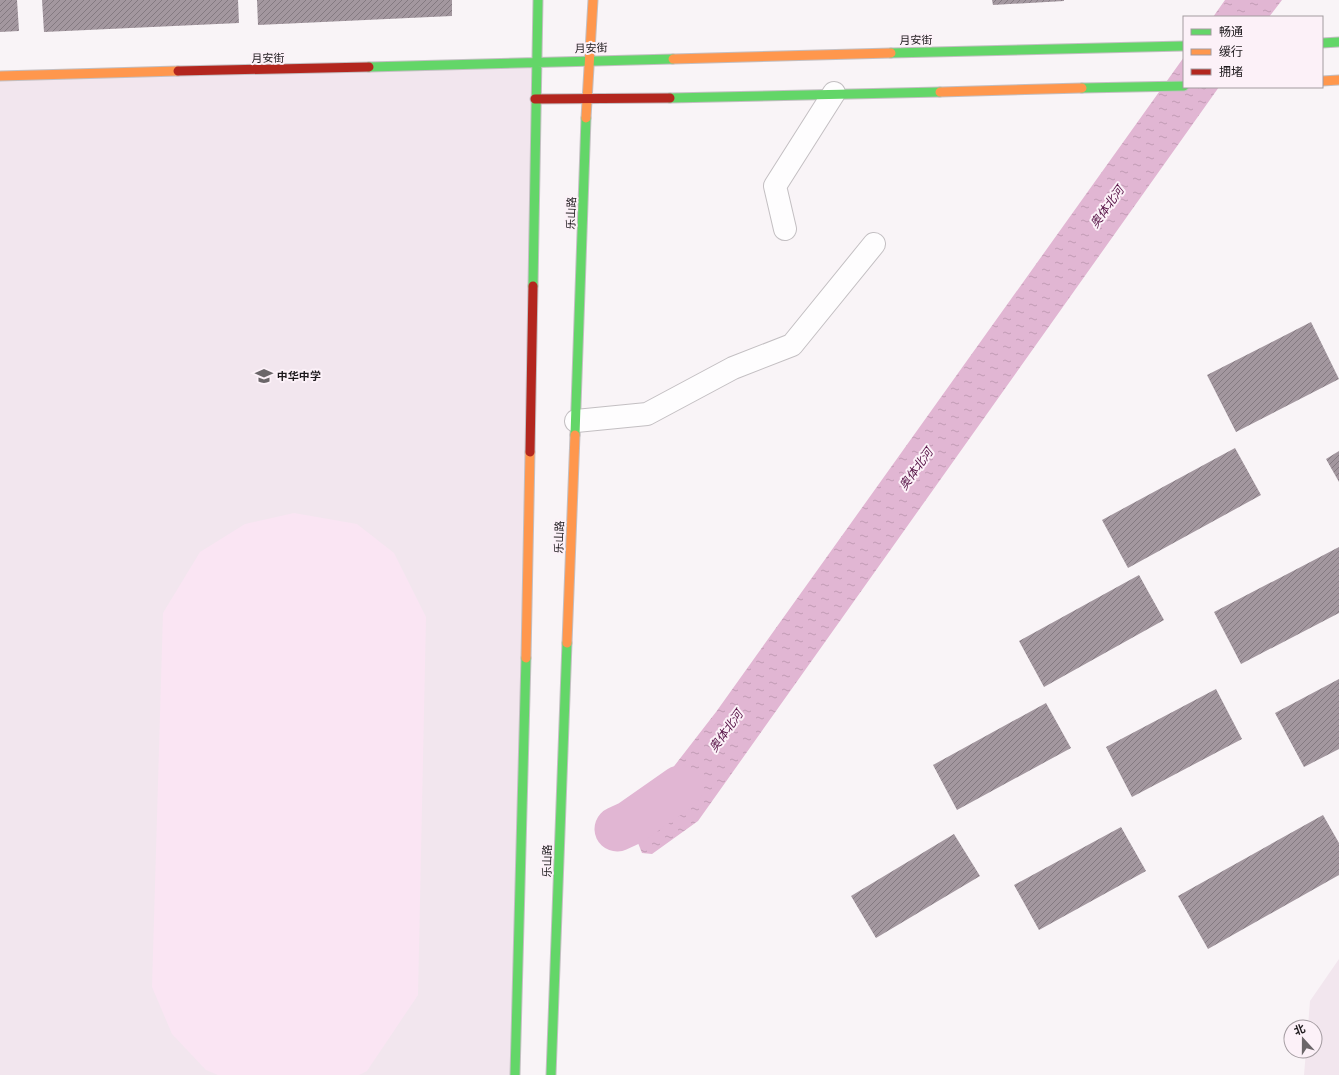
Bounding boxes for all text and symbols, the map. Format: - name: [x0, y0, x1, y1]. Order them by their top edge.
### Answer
- legend: [1183, 16, 1323, 88]
- text: 畅通: [1219, 22, 1243, 41]
- street label: 月安街: [899, 32, 933, 48]
- street label: 月安街: [574, 39, 608, 57]
- text: 缓行: [1219, 42, 1243, 61]
- street label: 月安街: [251, 50, 285, 66]
- text: 拥堵: [1219, 62, 1243, 81]
- water label: 奥体北河: [1085, 180, 1130, 232]
- street label: 乐山路: [562, 196, 580, 230]
- school or university icon: 中华中学: [254, 366, 274, 386]
- place label: 中华中学: [277, 368, 321, 384]
- water label: 奥体北河: [894, 442, 939, 494]
- street label: 乐山路: [550, 520, 568, 554]
- water label: 奥体北河: [704, 704, 749, 756]
- street label: 乐山路: [539, 844, 555, 878]
- north arrow: [1283, 1019, 1323, 1059]
- text: 北: [1291, 1020, 1307, 1039]

